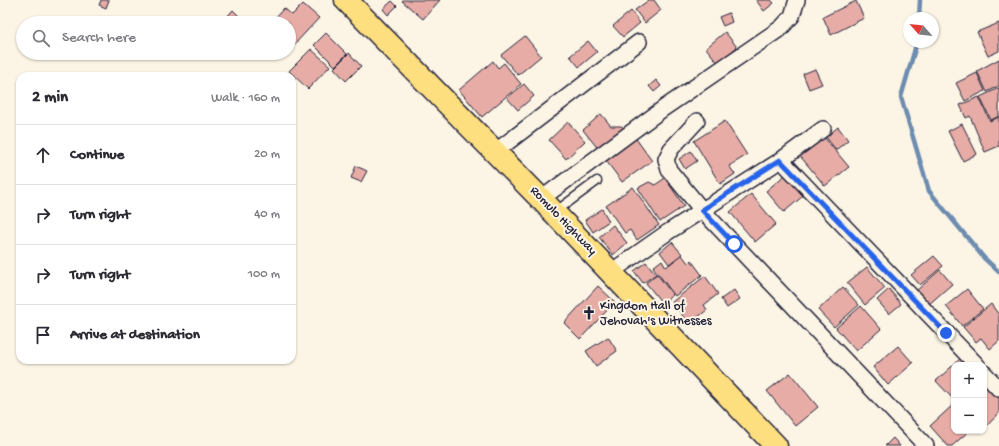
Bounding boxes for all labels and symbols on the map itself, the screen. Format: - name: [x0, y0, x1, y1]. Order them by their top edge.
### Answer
- north arrow: [903, 12, 939, 48]
- street label: Romulo Highway: [526, 183, 600, 259]
- route start: [725, 235, 743, 253]
- place label: Kingdom Hall of Jehovah's Witnesses: [600, 299, 713, 329]
- church icon: Kingdom Hall of Jehovah's Witnesses: [581, 305, 597, 321]
- route end: [937, 324, 955, 342]

